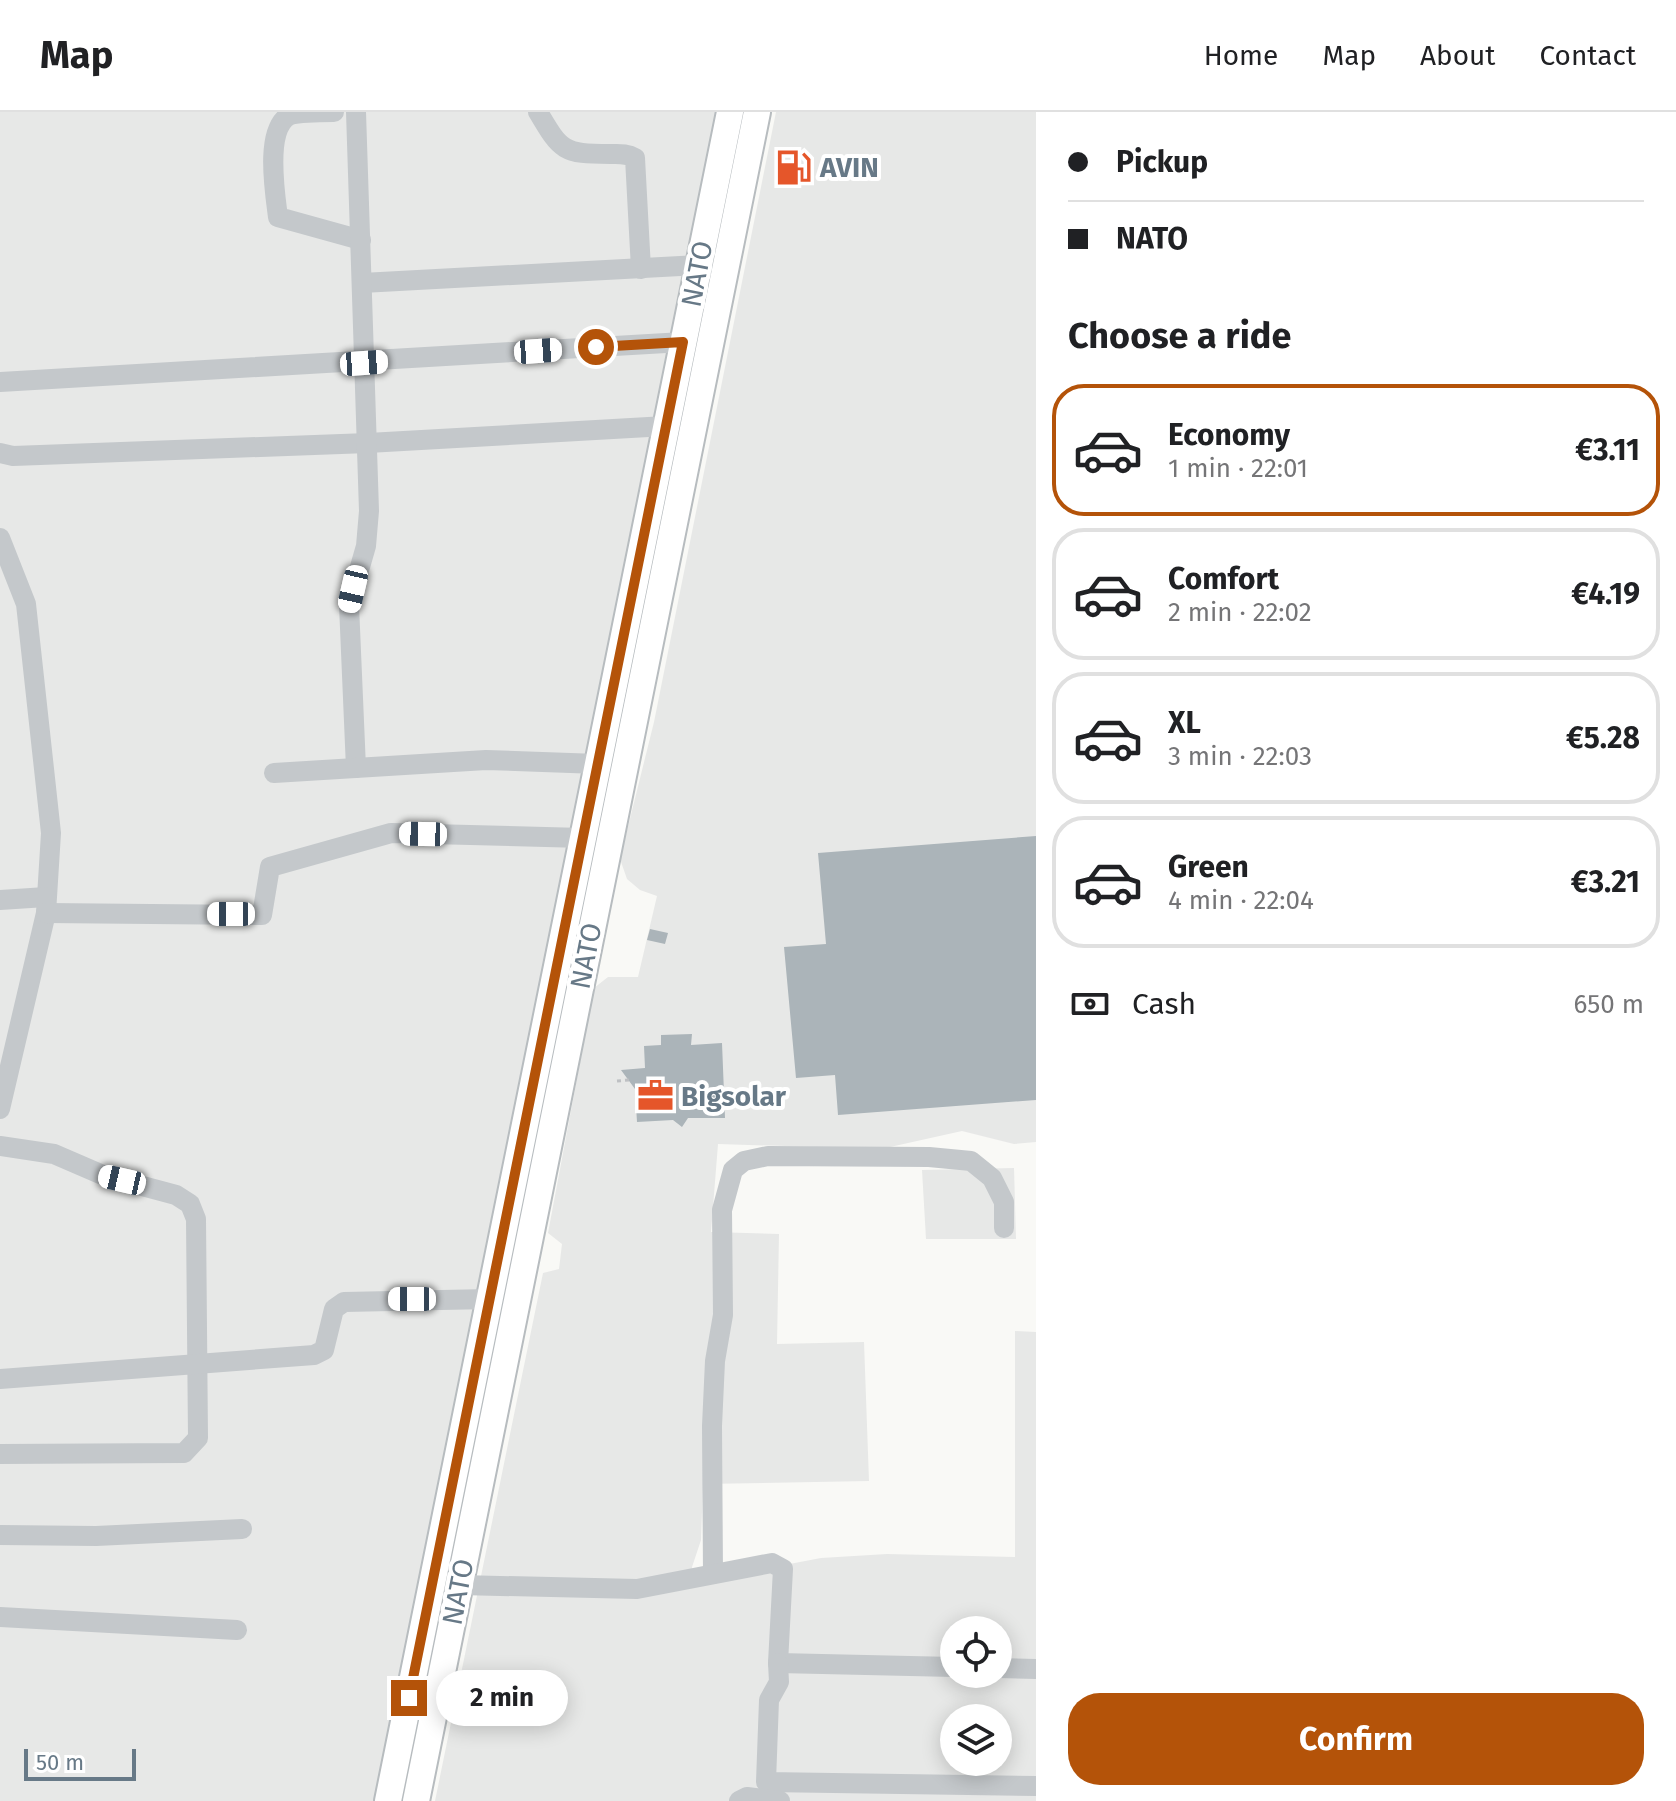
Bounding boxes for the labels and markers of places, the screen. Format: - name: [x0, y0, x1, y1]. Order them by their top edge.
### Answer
- fuel station icon: AVIN: [775, 148, 813, 186]
- place label: AVIN: [819, 151, 879, 184]
- office icon: Bigsolar: [636, 1077, 674, 1115]
- place label: Bigsolar: [681, 1080, 787, 1113]

